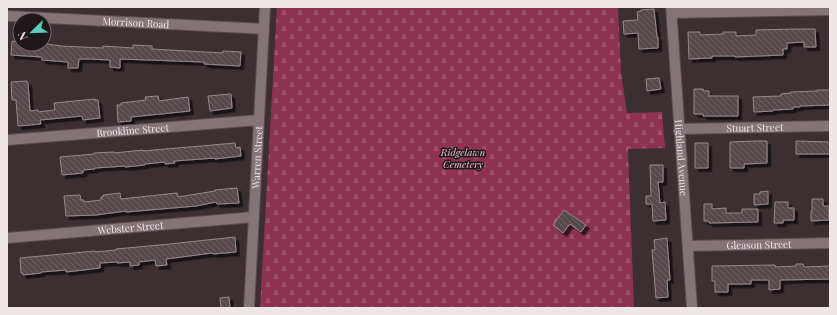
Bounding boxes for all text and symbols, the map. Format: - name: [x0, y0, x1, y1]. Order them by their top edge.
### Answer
- north arrow: [12, 12, 52, 52]
- street label: Morrison Road: [102, 14, 170, 31]
- text: N: [14, 29, 31, 43]
- street label: Highland Avenue: [672, 119, 691, 196]
- street label: Brookline Street: [96, 120, 170, 140]
- street label: Stuart Street: [726, 120, 784, 135]
- street label: Warren Street: [248, 125, 266, 190]
- park label: Ridgelawn Cemetery: [440, 145, 485, 171]
- street label: Webster Street: [96, 218, 164, 237]
- street label: Gleason Street: [726, 237, 792, 252]

